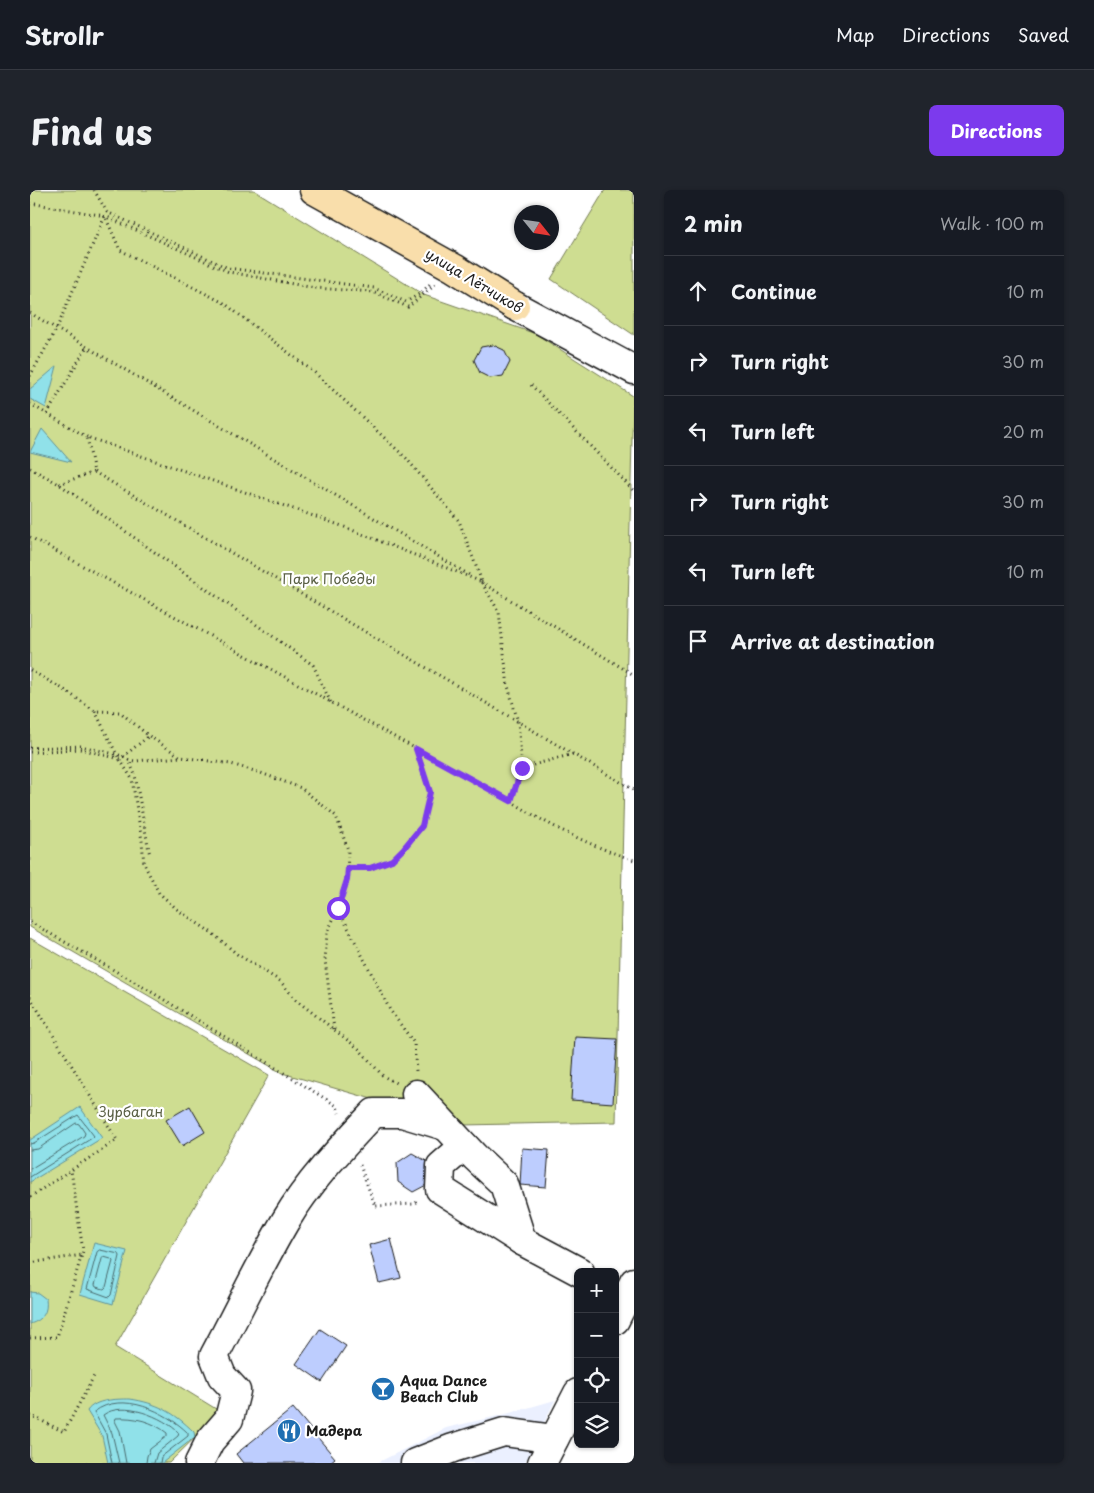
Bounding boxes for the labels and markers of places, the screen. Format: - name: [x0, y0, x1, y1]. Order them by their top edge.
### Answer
- place label: Aqua Dance Beach Club: [399, 1370, 487, 1407]
- bar icon: Aqua Dance Beach Club: [370, 1376, 396, 1402]
- restaurant icon: Мадера: [276, 1418, 302, 1444]
- place label: Мадера: [306, 1420, 363, 1441]

